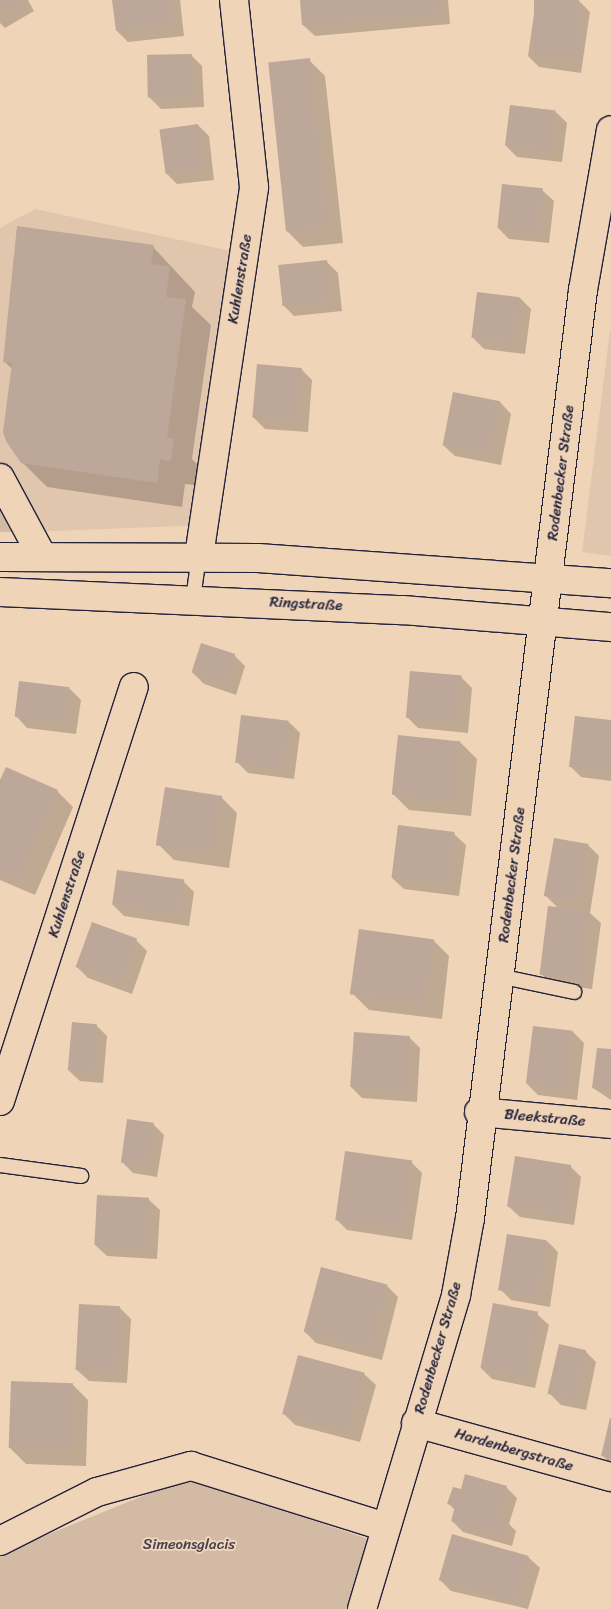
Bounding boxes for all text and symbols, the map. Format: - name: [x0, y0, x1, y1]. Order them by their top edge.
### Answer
- street label: Kuhlenstraße: [224, 233, 256, 325]
- street label: Rodenbecker Straße: [544, 404, 578, 542]
- street label: Ringstraße: [269, 593, 343, 615]
- street label: Rodenbecker Straße: [495, 806, 529, 944]
- street label: Kuhlenstraße: [44, 848, 90, 940]
- street label: Bleekstraße: [504, 1105, 586, 1131]
- street label: Rodenbecker Straße: [411, 1280, 465, 1416]
- street label: Hardenbergstraße: [453, 1424, 575, 1476]
- park label: Simeonsglacis: [143, 1536, 235, 1554]

